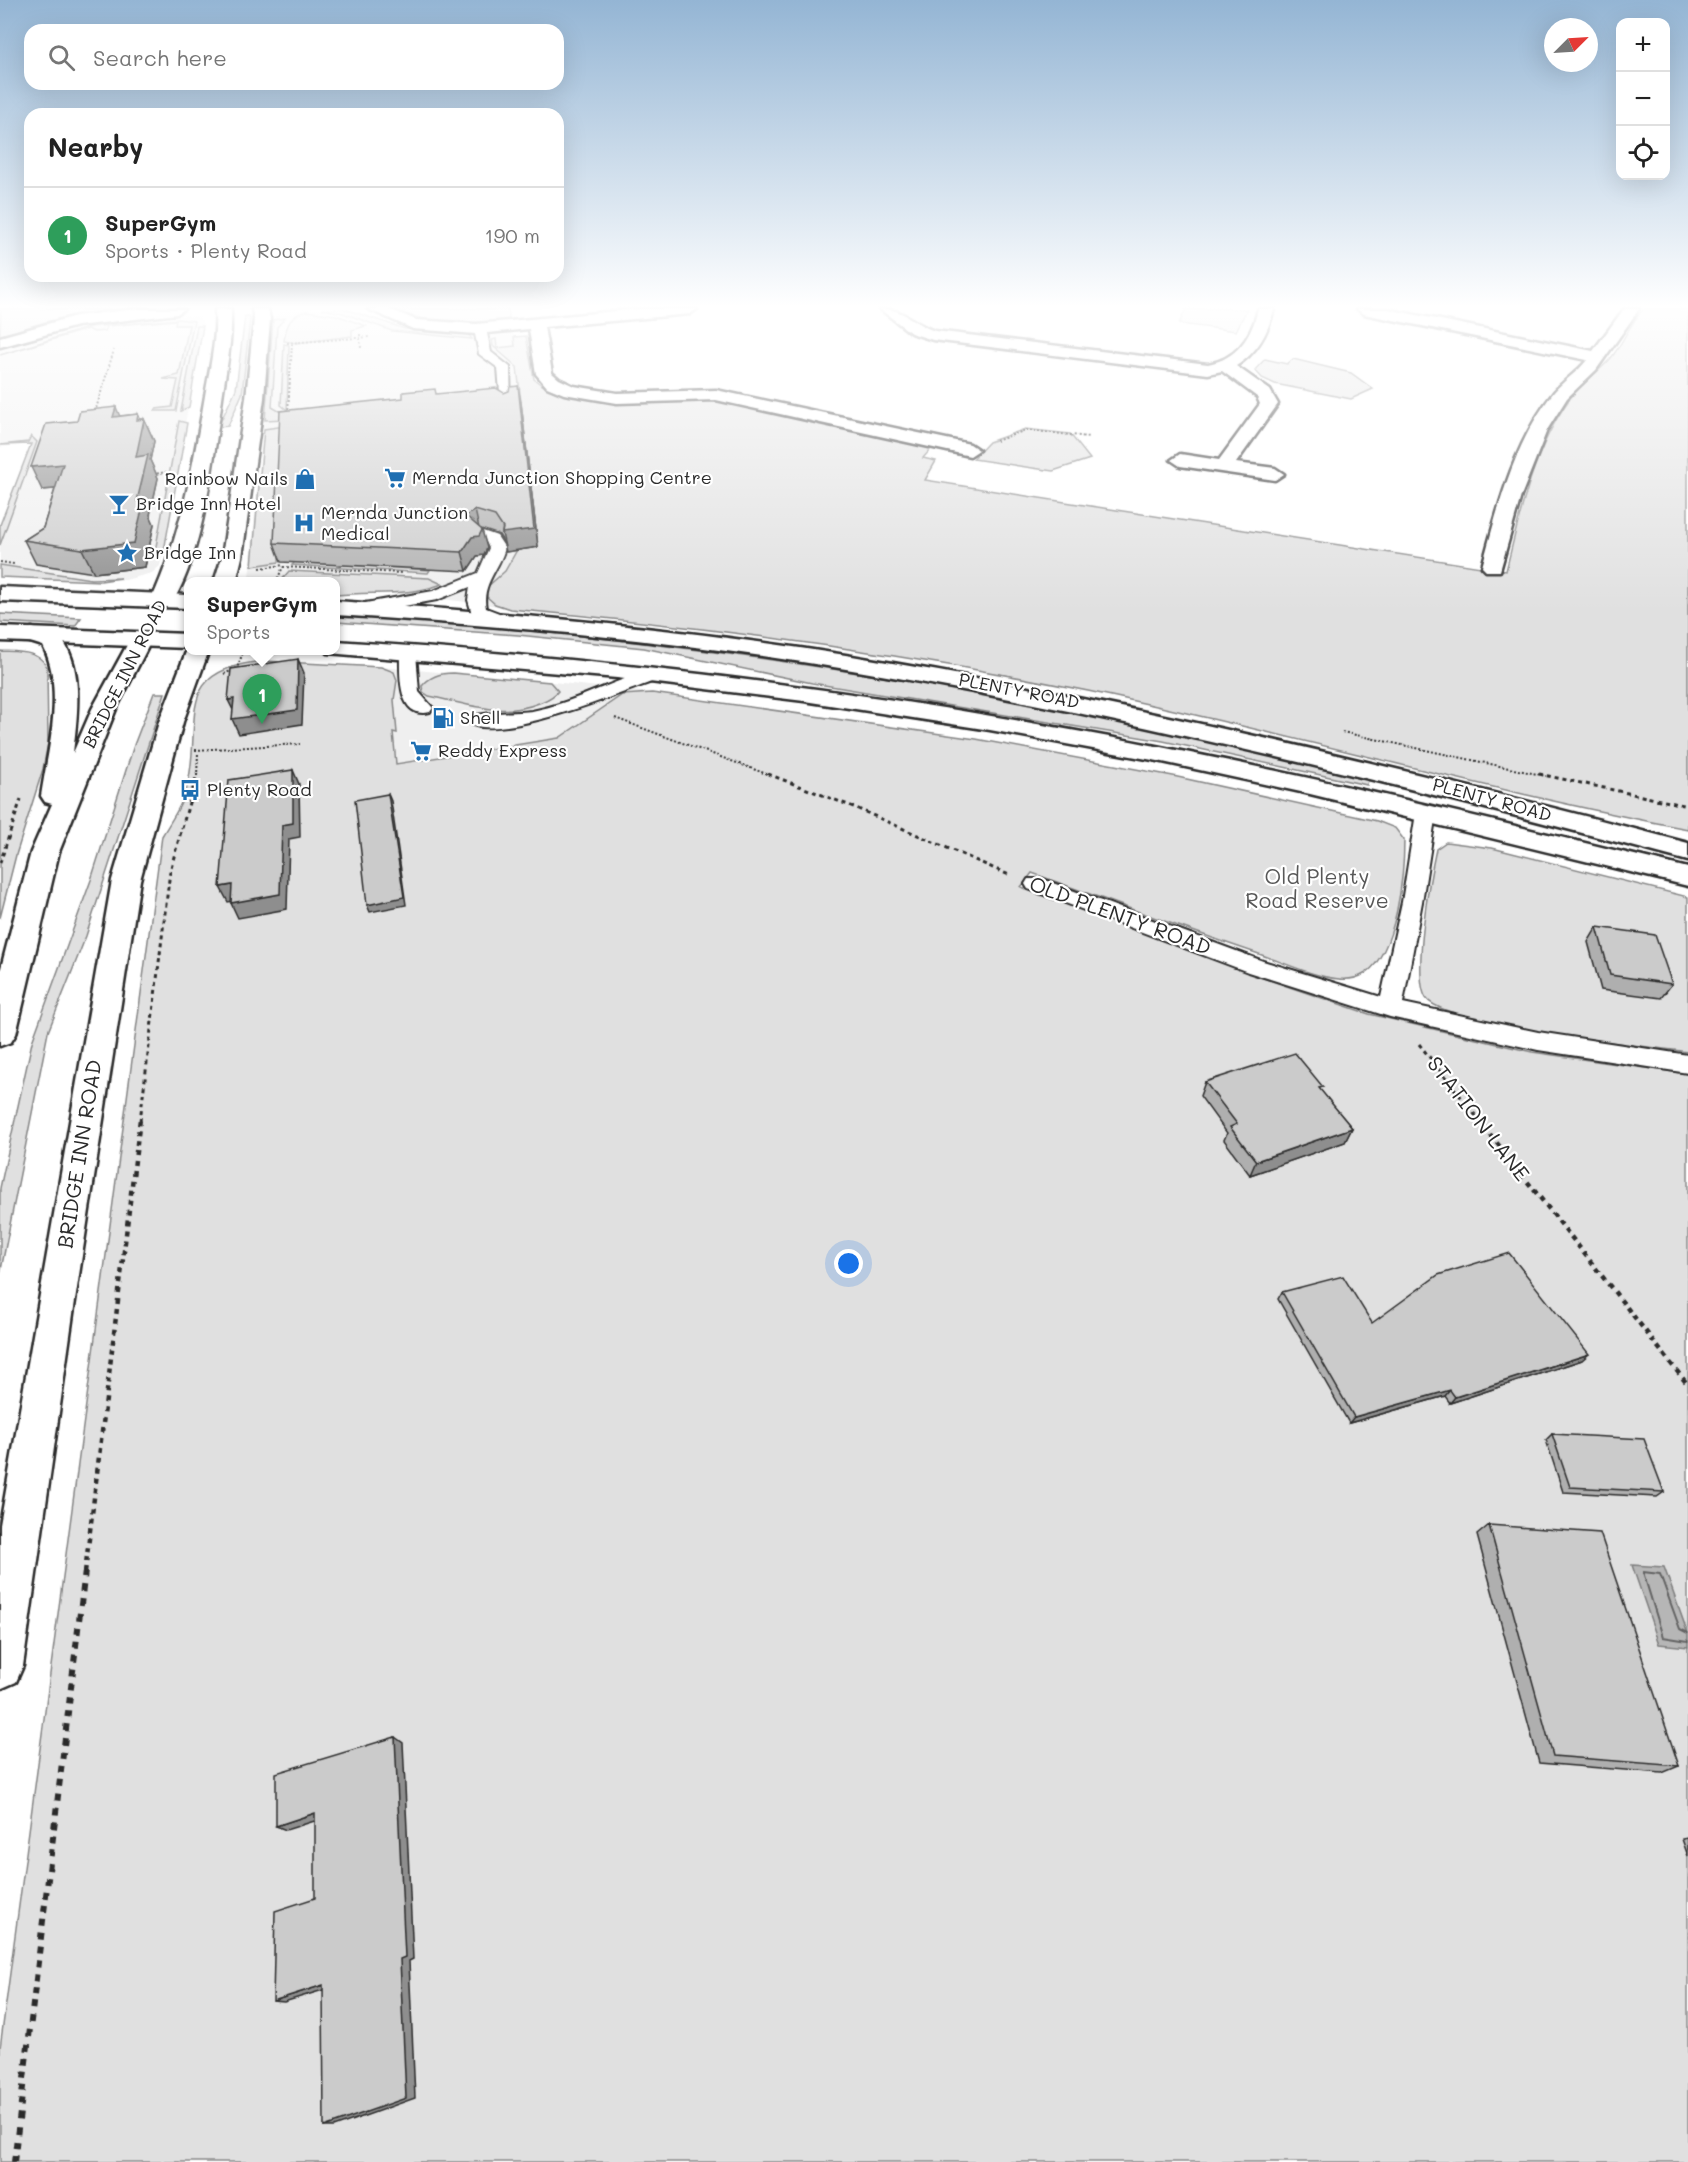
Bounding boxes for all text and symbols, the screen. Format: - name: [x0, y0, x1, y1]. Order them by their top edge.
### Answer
- north arrow: [1544, 18, 1598, 72]
- map controls: [1616, 18, 1670, 180]
- button: +: [1616, 18, 1670, 72]
- search box: [24, 24, 564, 90]
- icon: search: [45, 41, 78, 74]
- text: Search here: [93, 43, 227, 72]
- button: −: [1616, 72, 1670, 126]
- button: locate: [1616, 126, 1670, 180]
- text: Nearby: [48, 130, 143, 164]
- text: SuperGym: [105, 208, 216, 237]
- text: 1: [63, 222, 72, 248]
- text: 190 m: [485, 222, 540, 248]
- text: Sports · Plenty Road: [105, 237, 307, 263]
- place label: Mernda Junction Shopping Centre: [412, 465, 712, 489]
- place label: Rainbow Nails: [165, 466, 288, 490]
- supermarket icon: Mernda Junction Shopping Centre: [383, 466, 407, 490]
- shop icon: Rainbow Nails: [293, 467, 317, 491]
- place label: Bridge Inn Hotel: [136, 491, 281, 515]
- bar icon: Bridge Inn Hotel: [107, 492, 131, 516]
- place label: Mernda Junction Medical: [321, 500, 468, 545]
- hospital icon: Mernda Junction Medical: [292, 511, 316, 535]
- place label: Bridge Inn: [144, 540, 236, 564]
- place icon: Bridge Inn: [115, 541, 139, 565]
- popup: [184, 577, 340, 655]
- text: SuperGym: [206, 589, 318, 618]
- street label: BRIDGE INN ROAD: [76, 595, 172, 752]
- text: Sports: [206, 618, 270, 644]
- street label: PLENTY ROAD: [957, 667, 1081, 713]
- pin: 1: [242, 674, 282, 724]
- place label: Shell: [460, 705, 500, 729]
- fuel station icon: Shell: [431, 706, 455, 730]
- place label: Reddy Express: [438, 738, 567, 762]
- supermarket icon: Reddy Express: [409, 739, 433, 763]
- street label: PLENTY ROAD: [1430, 772, 1554, 826]
- place label: Plenty Road: [207, 777, 312, 801]
- bus stop icon: Plenty Road: [178, 778, 202, 802]
- park label: Old Plenty Road Reserve: [1245, 862, 1389, 913]
- street label: OLD PLENTY ROAD: [1026, 869, 1215, 960]
- street label: STATION LANE: [1422, 1050, 1536, 1186]
- street label: BRIDGE INN ROAD: [50, 1058, 107, 1250]
- your location: [834, 1249, 863, 1278]

